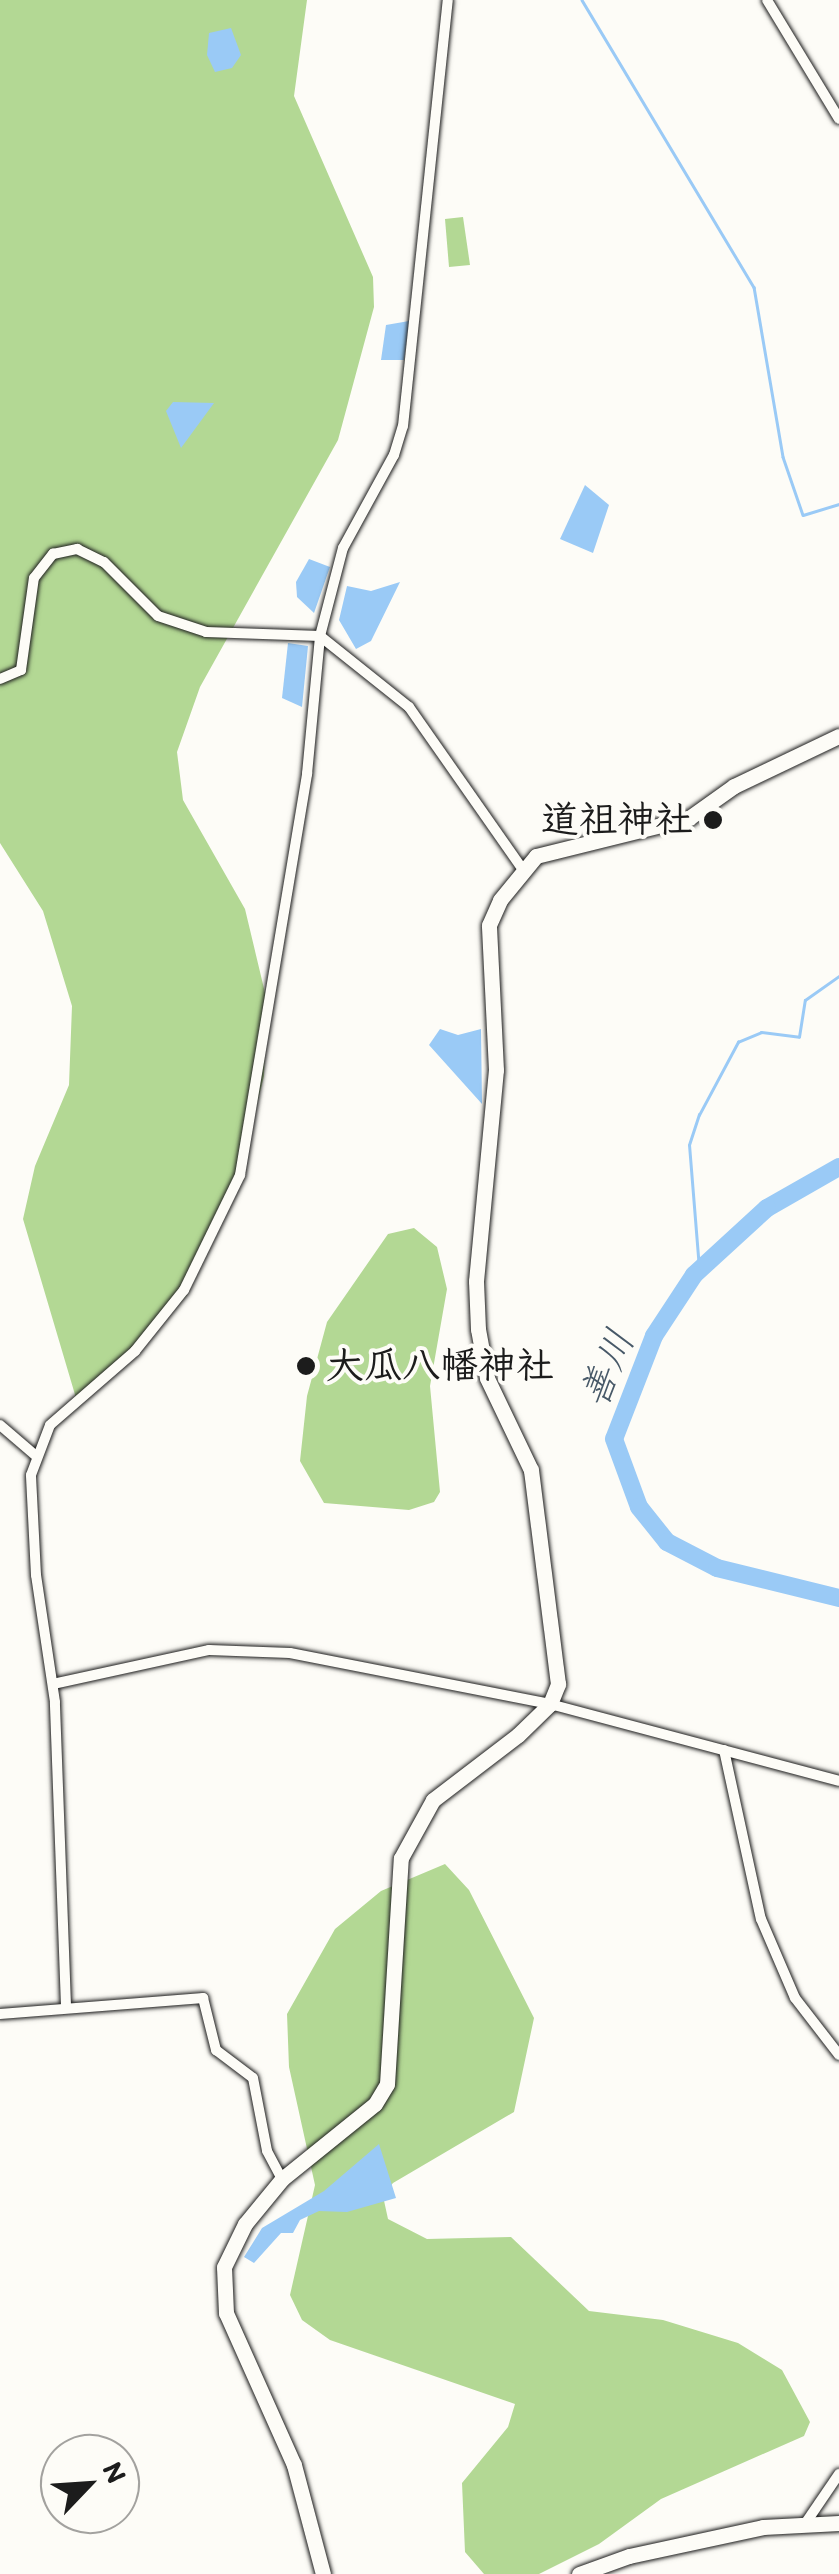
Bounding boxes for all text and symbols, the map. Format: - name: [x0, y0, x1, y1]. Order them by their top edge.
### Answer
- place label: 道祖神社: [541, 797, 693, 843]
- marker: 道祖神社: [702, 809, 724, 831]
- water label: 善川: [568, 1322, 644, 1414]
- place label: 大瓜八幡神社: [326, 1343, 554, 1389]
- marker: 大瓜八幡神社: [295, 1355, 317, 1377]
- north arrow: [40, 2434, 140, 2534]
- text: N: [96, 2456, 135, 2488]

